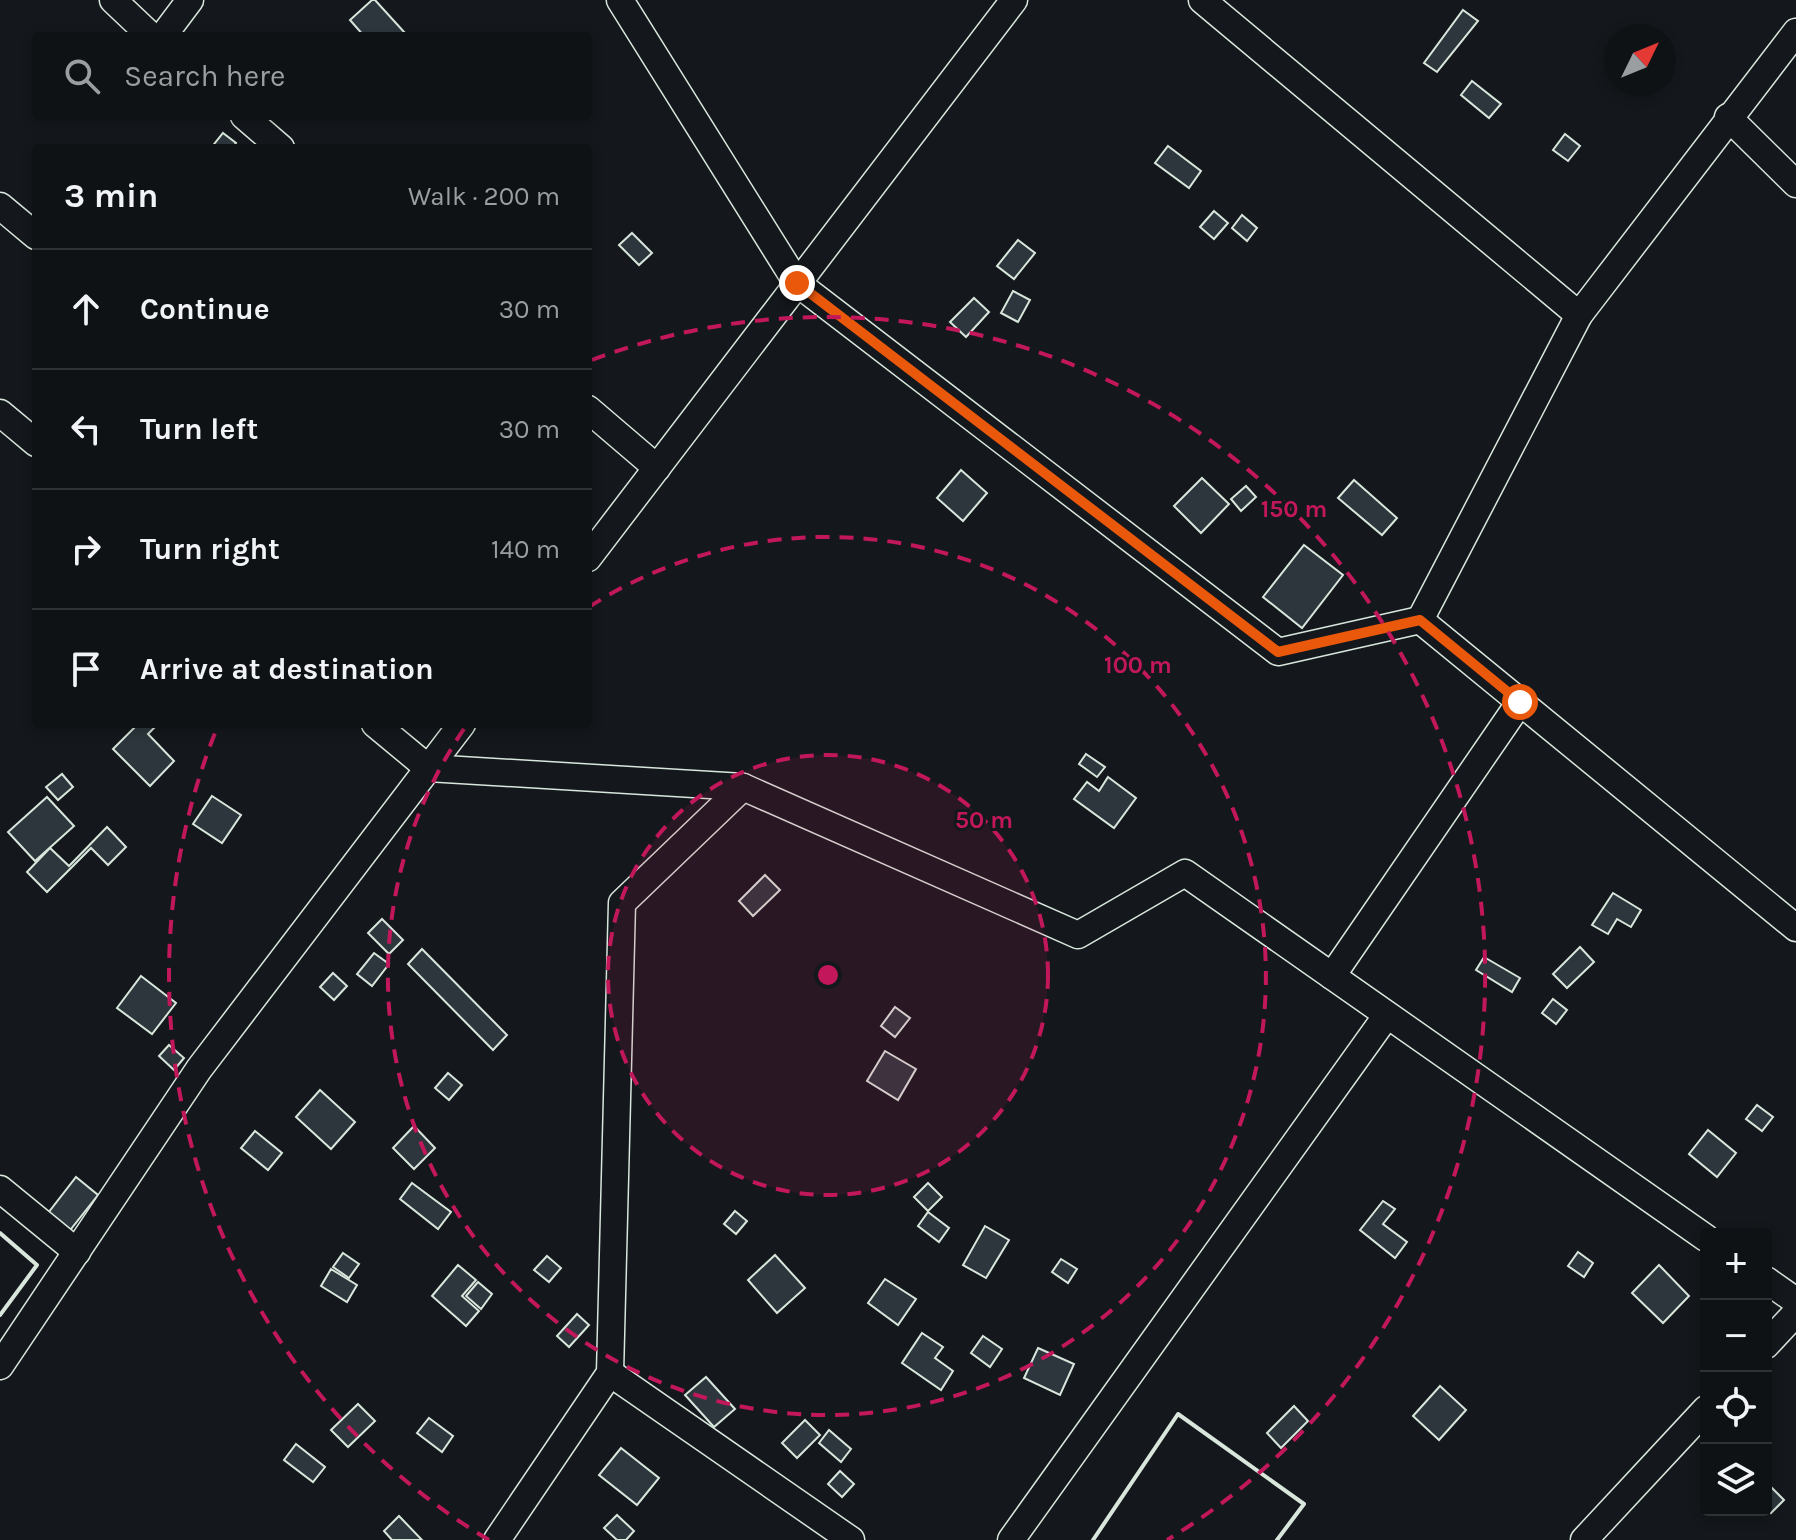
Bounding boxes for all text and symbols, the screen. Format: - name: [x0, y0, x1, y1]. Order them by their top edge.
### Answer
- north arrow: [1604, 24, 1676, 96]
- search box: [32, 32, 592, 120]
- icon: search: [60, 54, 104, 98]
- text: Search here: [124, 58, 285, 94]
- text: 3 min: [64, 176, 158, 216]
- text: Walk · 200 m: [408, 181, 560, 212]
- route end: [779, 265, 815, 301]
- icon: ahead: [64, 287, 108, 331]
- text: Continue: [140, 291, 270, 327]
- text: 30 m: [499, 294, 560, 325]
- icon: left: [64, 407, 108, 451]
- text: Turn left: [140, 411, 258, 447]
- text: 30 m: [499, 414, 560, 445]
- text: 150 m: [1261, 495, 1327, 523]
- icon: right: [64, 527, 108, 571]
- text: Turn right: [140, 531, 280, 567]
- text: 140 m: [491, 534, 560, 565]
- icon: arrive: [64, 647, 108, 691]
- text: Arrive at destination: [140, 651, 434, 687]
- text: 100 m: [1104, 651, 1172, 679]
- route start: [1502, 684, 1538, 720]
- text: 50 m: [955, 806, 1013, 834]
- centre of rings: [814, 961, 842, 989]
- map controls: [1700, 1228, 1772, 1516]
- button: +: [1700, 1228, 1772, 1300]
- button: −: [1700, 1300, 1772, 1372]
- button: locate: [1700, 1372, 1772, 1444]
- button: layers: [1700, 1444, 1772, 1516]

